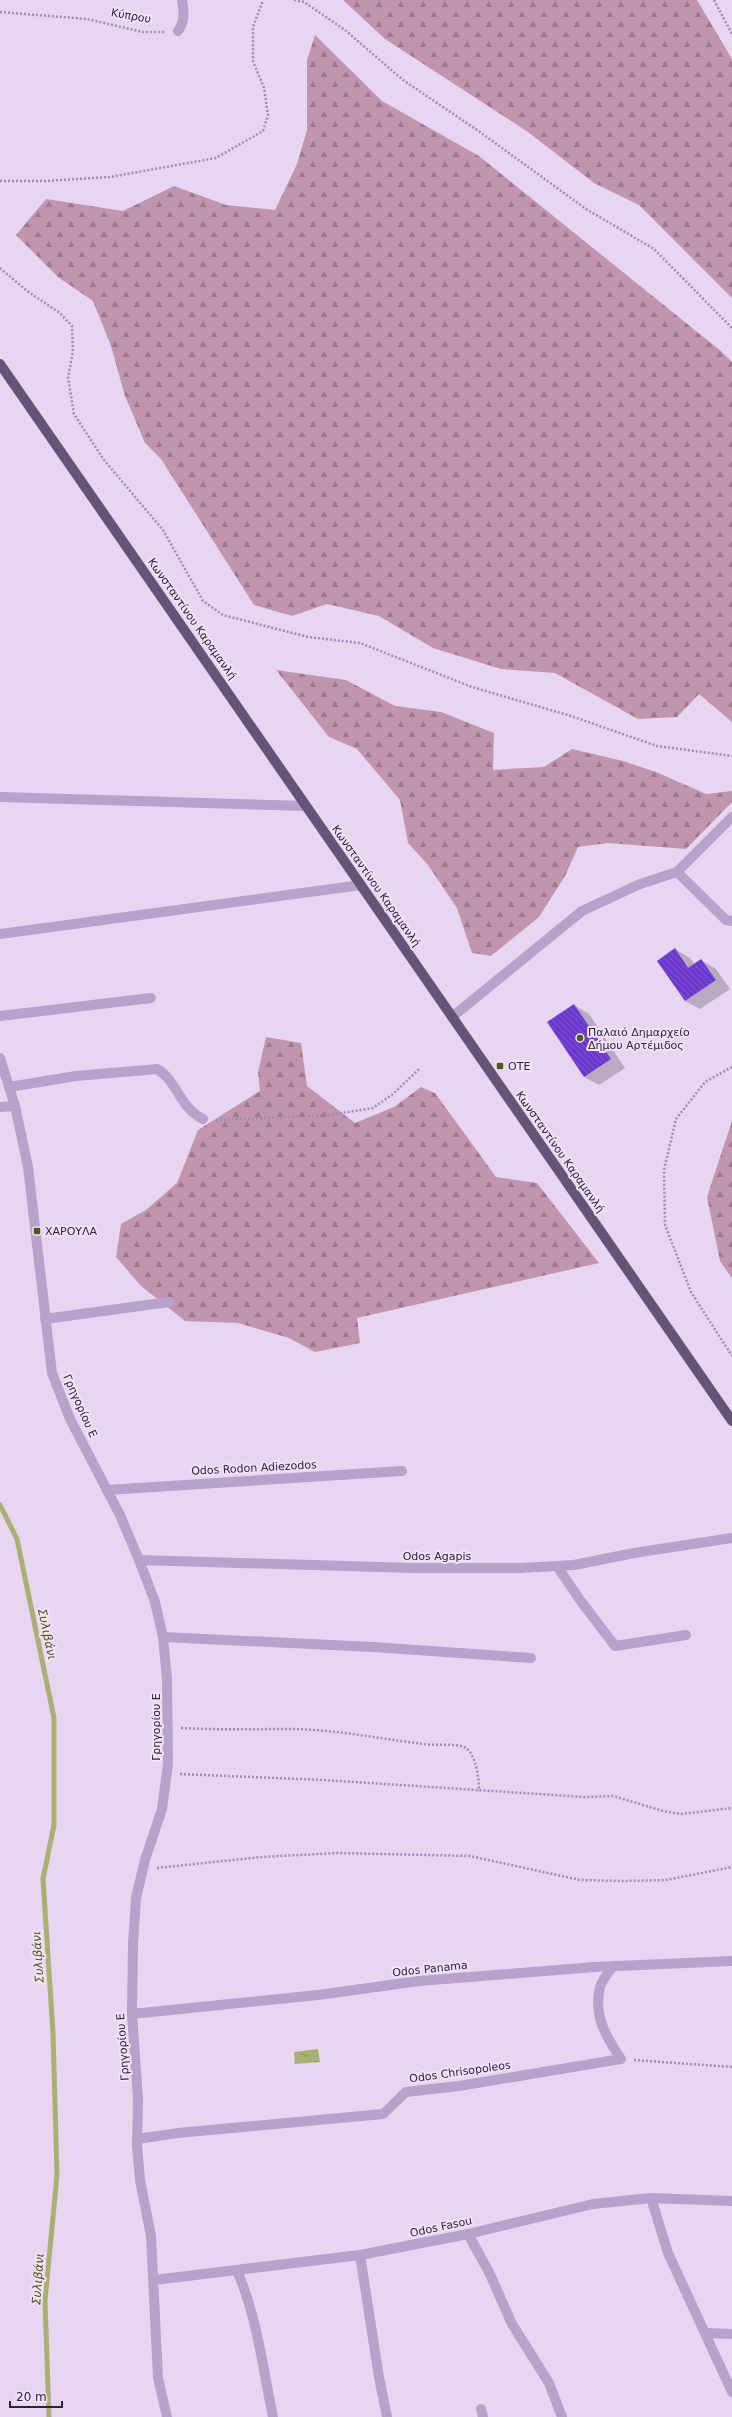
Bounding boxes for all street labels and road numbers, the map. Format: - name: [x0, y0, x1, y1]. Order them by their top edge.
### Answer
- street label: Κύπρου: [110, 6, 152, 26]
- street label: Κωνσταντίνου Καραμανλή: [145, 556, 239, 682]
- street label: Κωνσταντίνου Καραμανλή: [329, 823, 423, 949]
- street label: Κωνσταντίνου Καραμανλή: [513, 1089, 607, 1215]
- street label: Γρηγορίου Ε: [60, 1372, 100, 1440]
- street label: Odos Rodon Adiezodos: [191, 1458, 317, 1478]
- street label: Odos Agapis: [403, 1550, 472, 1563]
- street label: Γρηγορίου Ε: [150, 1693, 163, 1761]
- street label: Odos Panama: [392, 1959, 468, 1979]
- street label: Γρηγορίου Ε: [114, 2013, 132, 2081]
- street label: Odos Chrisopoleos: [408, 2058, 512, 2086]
- street label: Odos Fasou: [409, 2214, 473, 2240]

